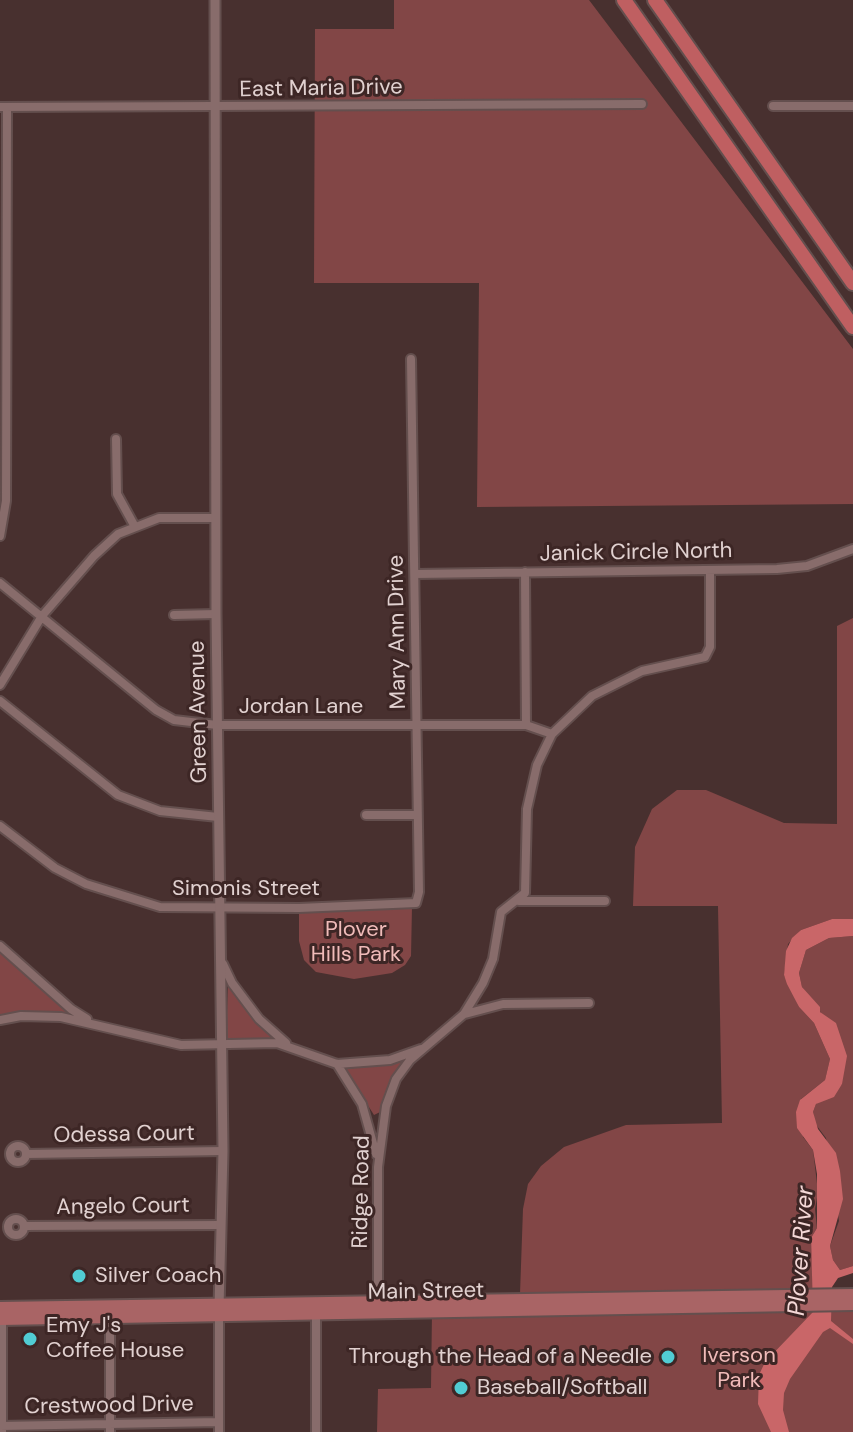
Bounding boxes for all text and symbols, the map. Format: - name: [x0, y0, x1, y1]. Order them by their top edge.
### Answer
- street label: East Maria Drive: [239, 74, 403, 104]
- street label: Janick Circle North: [539, 538, 733, 568]
- street label: Mary Ann Drive: [383, 555, 413, 709]
- street label: Green Avenue: [185, 640, 213, 784]
- street label: Jordan Lane: [239, 694, 363, 720]
- street label: Simonis Street: [172, 876, 320, 902]
- park label: Plover Hills Park: [311, 917, 401, 968]
- street label: Odessa Court: [53, 1121, 195, 1149]
- street label: Ridge Road: [348, 1135, 376, 1249]
- water label: Plover River: [783, 1185, 821, 1317]
- street label: Angelo Court: [56, 1193, 190, 1221]
- place label: Silver Coach: [95, 1263, 221, 1289]
- marker: Silver Coach: [70, 1267, 88, 1285]
- street label: Main Street: [367, 1278, 485, 1306]
- place label: Emy J's Coffee House: [46, 1313, 184, 1364]
- marker: Emy J's Coffee House: [21, 1330, 39, 1348]
- park label: Iverson Park: [702, 1343, 776, 1394]
- place label: Through the Head of a Needle: [349, 1344, 652, 1370]
- marker: Through the Head of a Needle: [659, 1348, 677, 1366]
- place label: Baseball/Softball: [477, 1375, 647, 1401]
- marker: Baseball/Softball: [452, 1379, 470, 1397]
- street label: Crestwood Drive: [24, 1391, 194, 1421]

